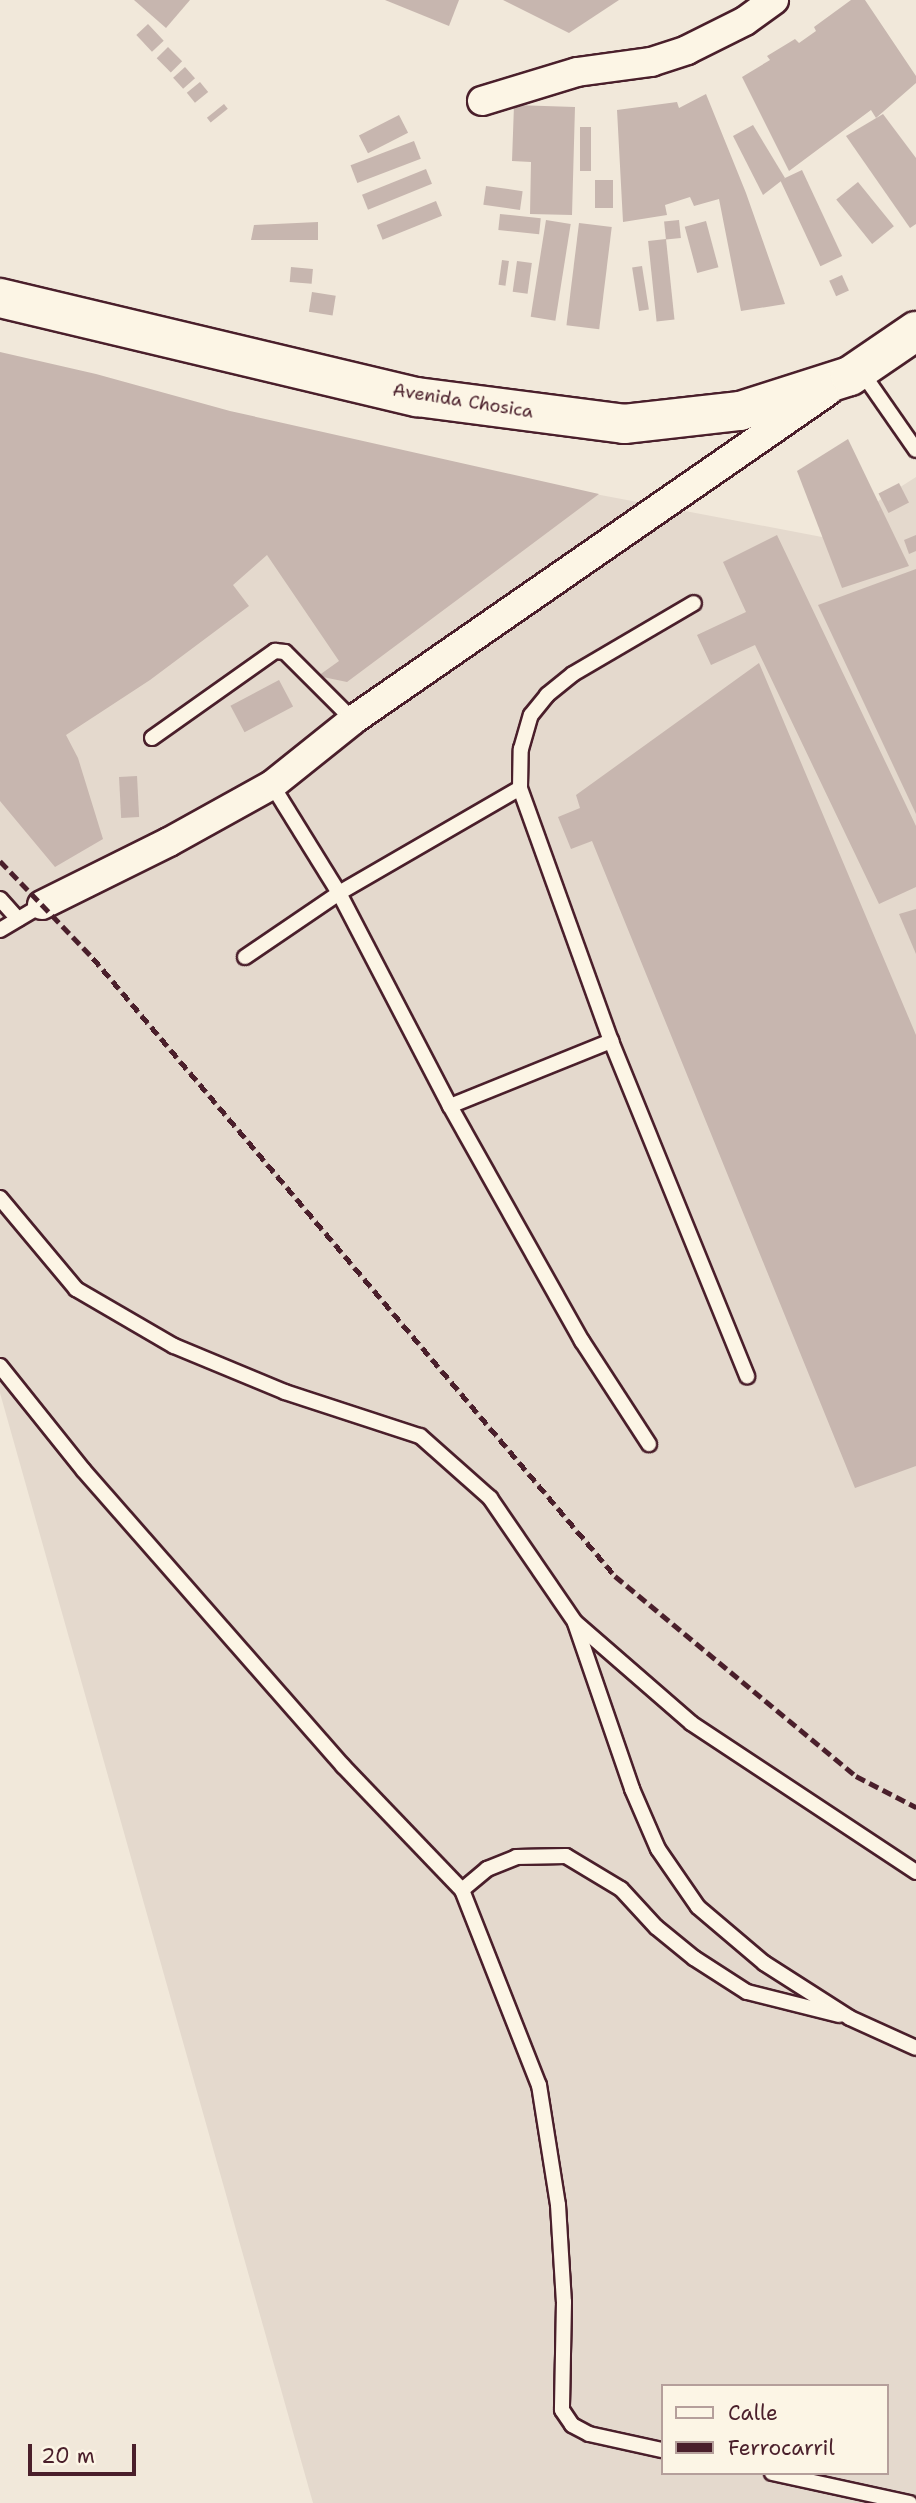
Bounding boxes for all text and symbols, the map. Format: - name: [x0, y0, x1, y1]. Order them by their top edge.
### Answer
- street label: Avenida Chosica: [391, 379, 535, 423]
- legend: [660, 2384, 888, 2475]
- text: Calle: [728, 2399, 778, 2427]
- scale bar: [32, 2430, 140, 2474]
- text: Ferrocarril: [728, 2434, 835, 2462]
- text: 20 m: [41, 2442, 95, 2470]

